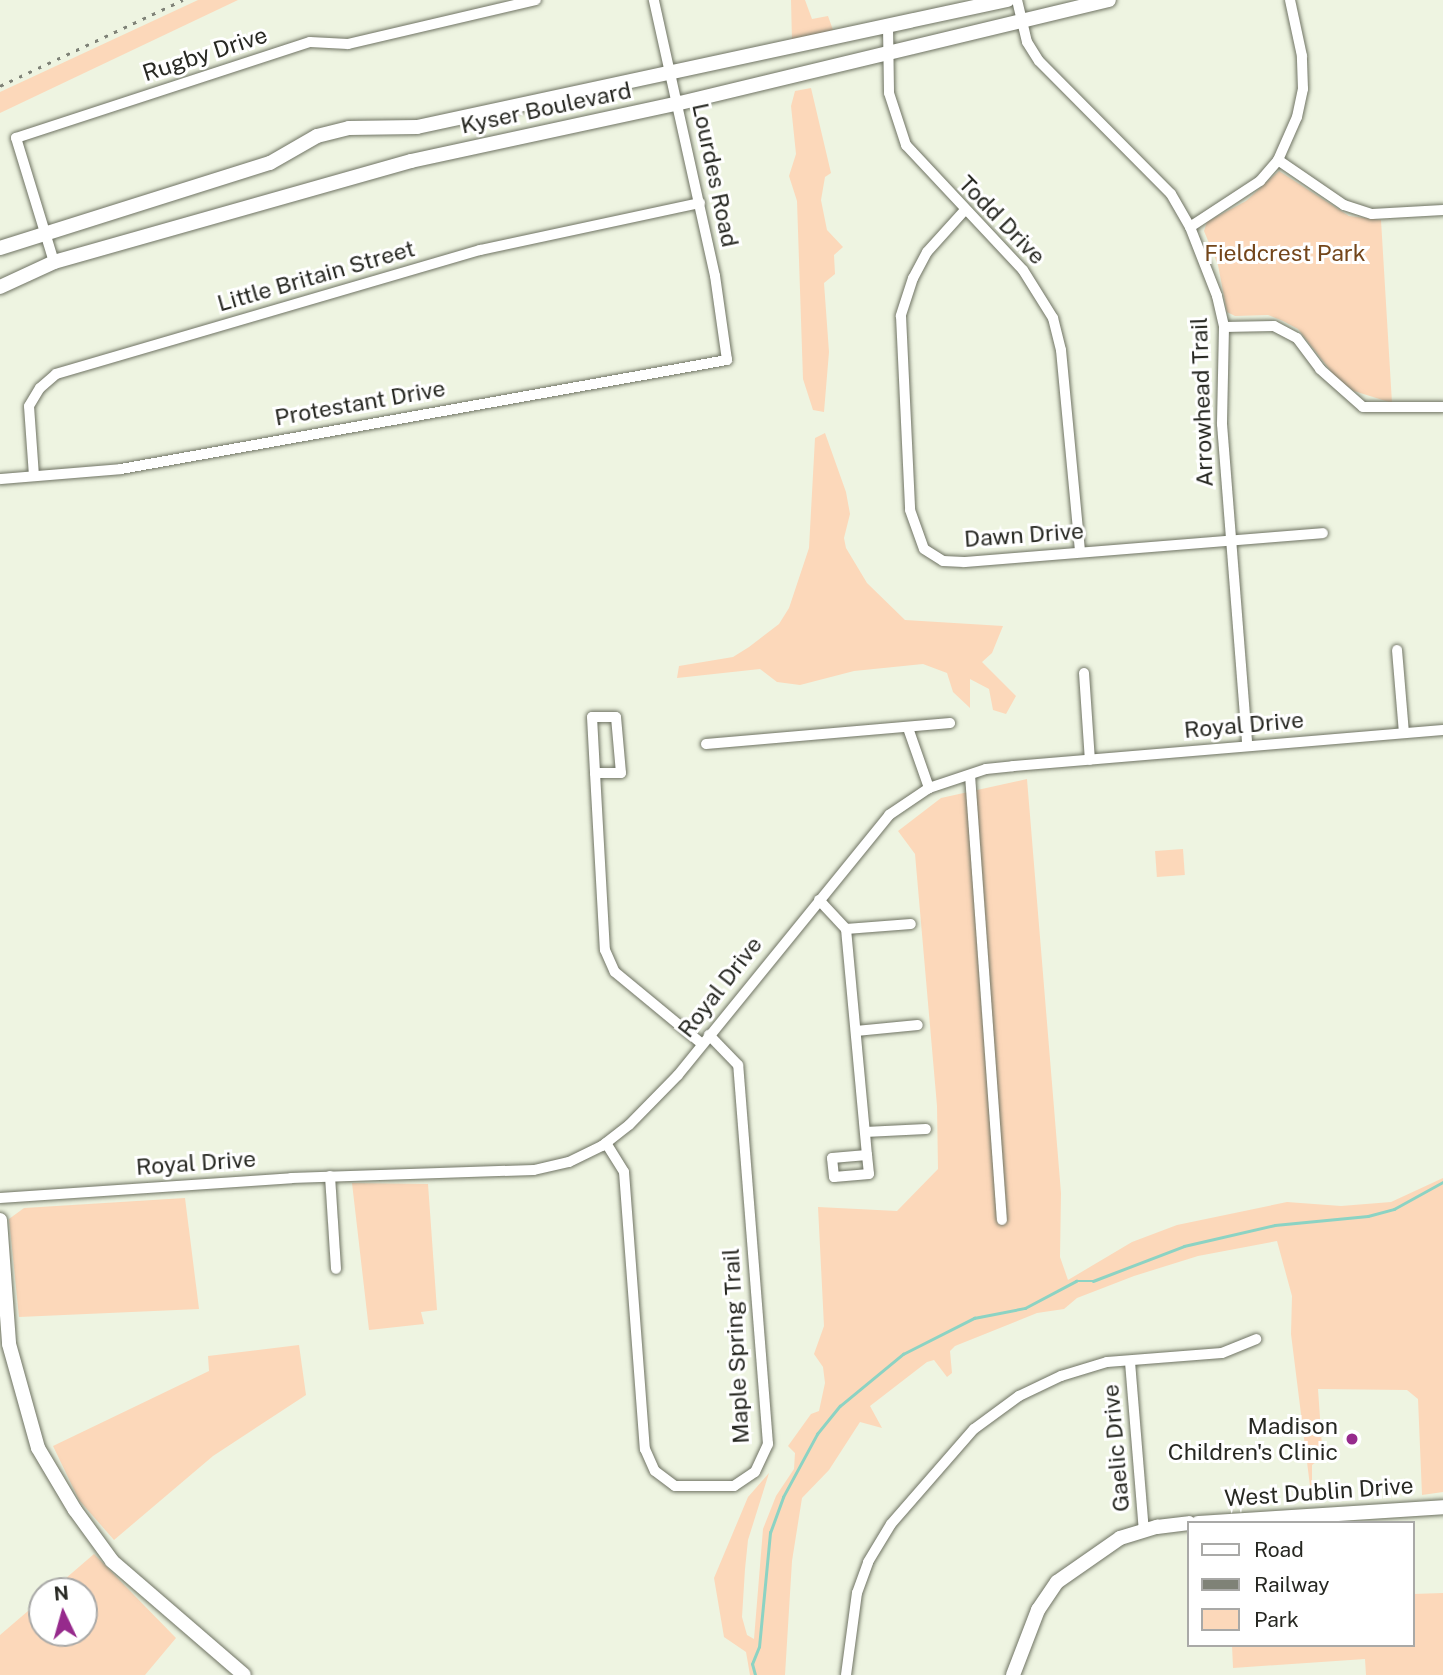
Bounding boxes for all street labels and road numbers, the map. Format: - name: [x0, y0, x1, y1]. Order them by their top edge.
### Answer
- street label: Rugby Drive: [139, 21, 271, 87]
- street label: Kyser Boulevard: [458, 76, 634, 140]
- street label: Lourdes Road: [686, 100, 744, 250]
- street label: Todd Drive: [953, 170, 1051, 270]
- street label: Little Britain Street: [214, 235, 418, 317]
- street label: Arrowhead Trail: [1185, 317, 1219, 487]
- street label: Protestant Drive: [273, 374, 447, 432]
- street label: Dawn Drive: [963, 517, 1085, 553]
- street label: Royal Drive: [1183, 706, 1305, 744]
- street label: Royal Drive: [672, 931, 768, 1043]
- street label: Royal Drive: [135, 1145, 257, 1181]
- street label: Maple Spring Trail: [717, 1247, 755, 1445]
- street label: Gaelic Drive: [1097, 1383, 1135, 1513]
- street label: West Dublin Drive: [1224, 1472, 1414, 1512]

